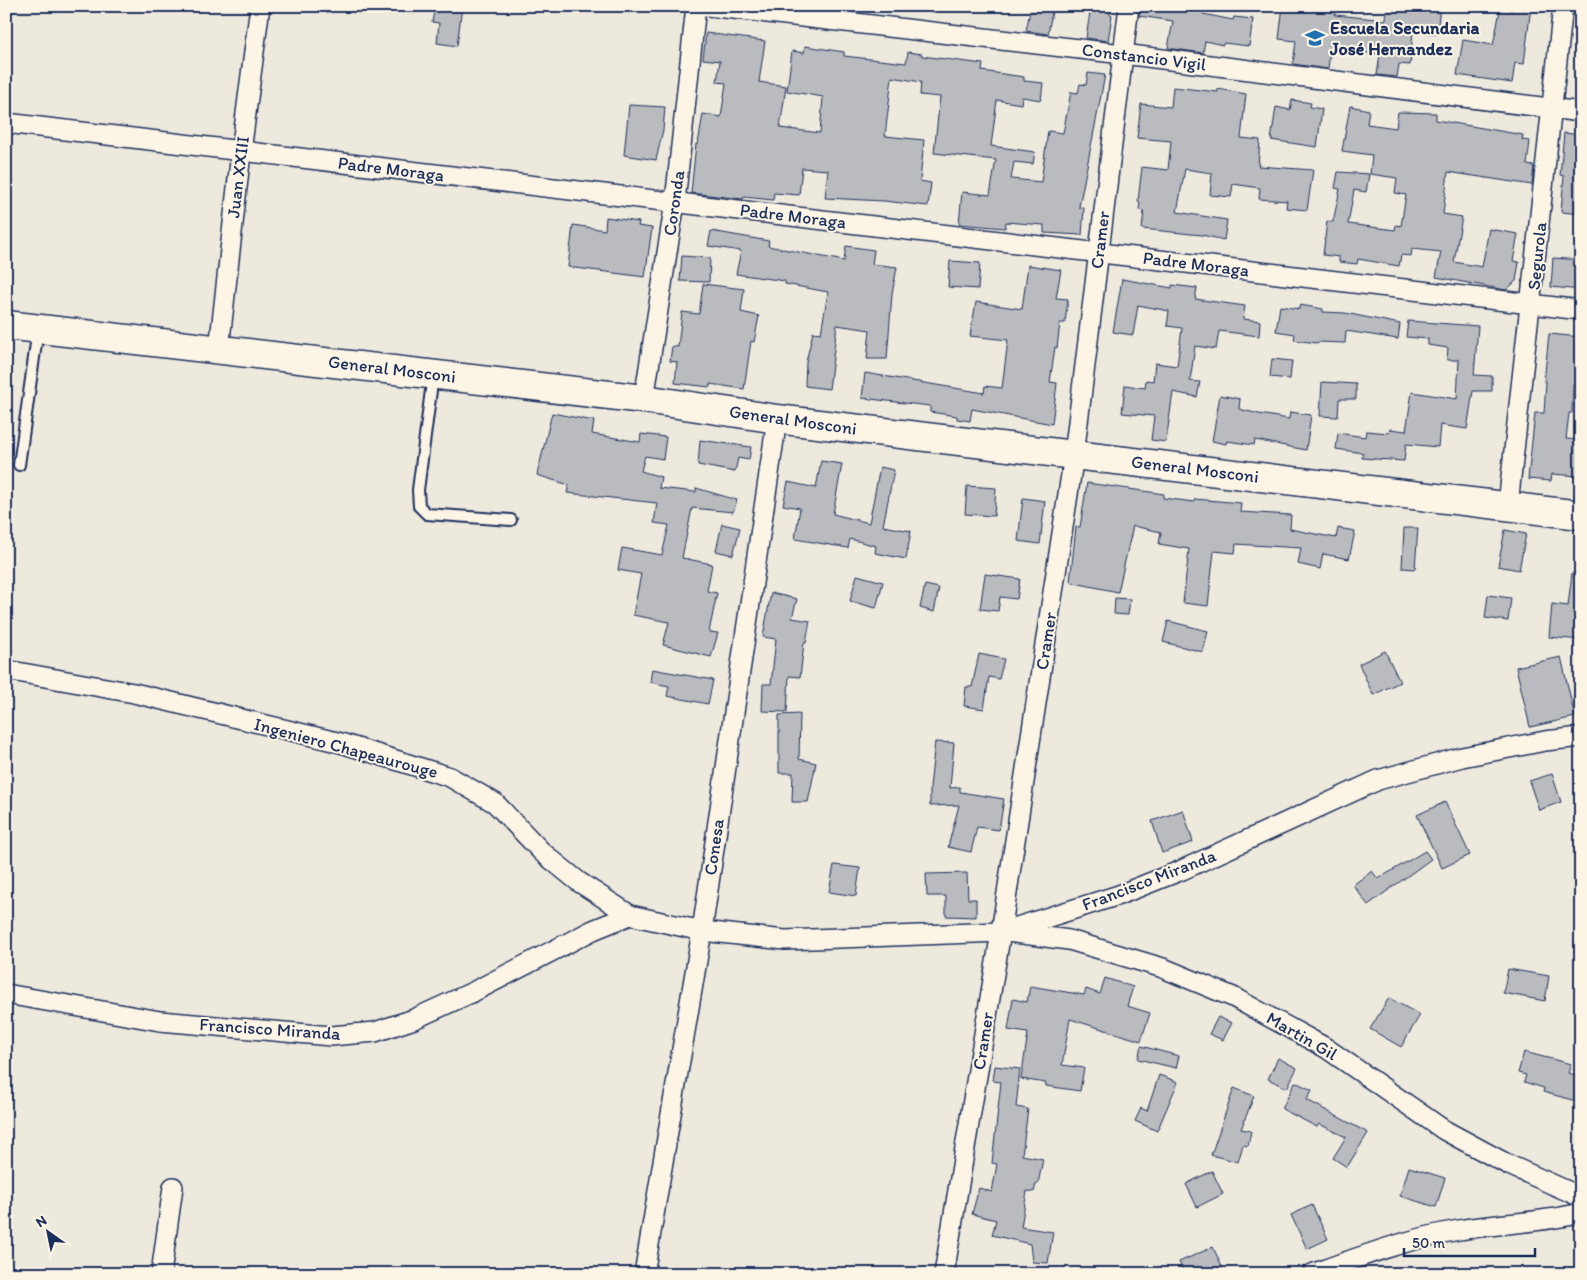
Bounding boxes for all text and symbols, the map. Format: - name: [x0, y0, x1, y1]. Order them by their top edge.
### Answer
- place label: Escuela Secundaria José Hernandez: [1329, 17, 1480, 60]
- school or university icon: Escuela Secundaria José Hernandez: [1304, 27, 1326, 49]
- street label: Constancio Vigil: [1081, 38, 1207, 76]
- street label: Juan XXIII: [222, 135, 254, 219]
- street label: Padre Moraga: [337, 152, 445, 186]
- street label: Coronda: [659, 168, 690, 237]
- street label: Padre Moraga: [739, 199, 847, 233]
- street label: Cramer: [1086, 209, 1115, 270]
- street label: Segurola: [1522, 220, 1552, 291]
- street label: Padre Moraga: [1142, 247, 1250, 281]
- street label: General Mosconi: [327, 350, 457, 388]
- street label: General Mosconi: [728, 400, 858, 440]
- street label: General Mosconi: [1130, 450, 1260, 488]
- street label: Cramer: [1031, 610, 1062, 671]
- street label: Ingeniero Chapeaurouge: [252, 713, 440, 783]
- street label: Conesa: [699, 817, 729, 877]
- street label: Francisco Miranda: [1079, 844, 1220, 916]
- street label: Martin Gil: [1263, 1007, 1341, 1065]
- street label: Cramer: [968, 1010, 999, 1071]
- street label: Francisco Miranda: [199, 1013, 342, 1045]
- north arrow: [22, 1208, 72, 1258]
- text: N: [33, 1212, 50, 1231]
- scale bar: [1404, 1225, 1536, 1257]
- text: 50 m: [1412, 1234, 1445, 1252]

